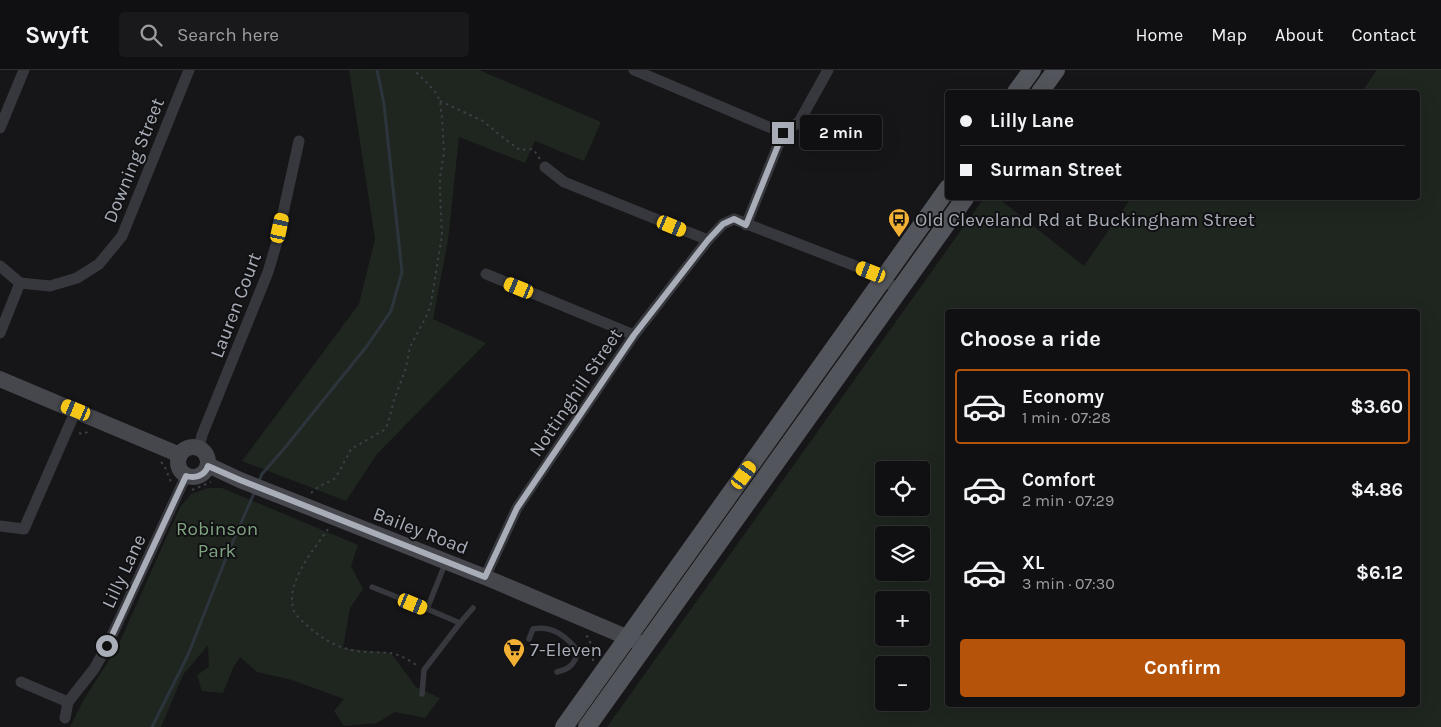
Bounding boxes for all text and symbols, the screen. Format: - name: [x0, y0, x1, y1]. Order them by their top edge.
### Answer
- search box: [119, 12, 469, 57]
- text: Swyft: [25, 21, 89, 49]
- icon: search: [137, 21, 165, 49]
- text: Search here: [177, 24, 279, 46]
- text: Home: [1135, 24, 1183, 46]
- text: Map: [1211, 24, 1247, 46]
- text: About: [1275, 24, 1324, 46]
- text: Contact: [1352, 24, 1416, 46]
- street label: Downing Street: [99, 95, 169, 226]
- text: Lilly Lane: [990, 110, 1074, 132]
- callout: 2 min: [800, 116, 883, 150]
- route end: [772, 122, 794, 144]
- text: 2 min: [819, 123, 863, 142]
- text: Surman Street: [990, 159, 1122, 181]
- bus stop icon: Old Cleveland Rd at Buckingham Street: [887, 207, 911, 238]
- place label: Old Cleveland Rd at Buckingham Street: [915, 209, 1255, 231]
- car: [269, 212, 290, 244]
- car: [655, 213, 688, 239]
- street label: Lauren Court: [206, 250, 266, 361]
- car: [854, 260, 887, 284]
- car: [502, 275, 535, 301]
- street label: Nottinghill Street: [525, 324, 627, 461]
- text: Choose a ride: [960, 326, 1101, 352]
- icon: car: [962, 384, 1007, 429]
- text: Economy: [1022, 386, 1104, 408]
- text: $3.60: [1350, 396, 1403, 418]
- car: [59, 397, 92, 423]
- text: 1 min · 07:28: [1022, 408, 1111, 427]
- car: [729, 458, 758, 492]
- map controls: [875, 461, 930, 711]
- button: locate: [875, 461, 930, 516]
- icon: car: [962, 467, 1007, 512]
- text: Comfort: [1022, 469, 1096, 491]
- text: $4.86: [1351, 479, 1403, 501]
- text: 2 min · 07:29: [1022, 491, 1114, 510]
- street label: Bailey Road: [370, 503, 471, 559]
- park label: Robinson Park: [176, 518, 258, 562]
- button: layers: [875, 526, 930, 581]
- street label: Lilly Lane: [97, 531, 151, 612]
- icon: car: [962, 550, 1007, 595]
- text: XL: [1022, 552, 1044, 574]
- text: $6.12: [1356, 562, 1403, 584]
- text: 3 min · 07:30: [1022, 574, 1115, 593]
- car: [396, 591, 429, 617]
- button: +: [875, 591, 930, 646]
- route start: [96, 635, 118, 657]
- supermarket icon: 7-Eleven: [502, 637, 526, 668]
- place label: 7-Eleven: [530, 639, 602, 661]
- button: Confirm: [960, 639, 1405, 697]
- button: −: [875, 656, 930, 711]

